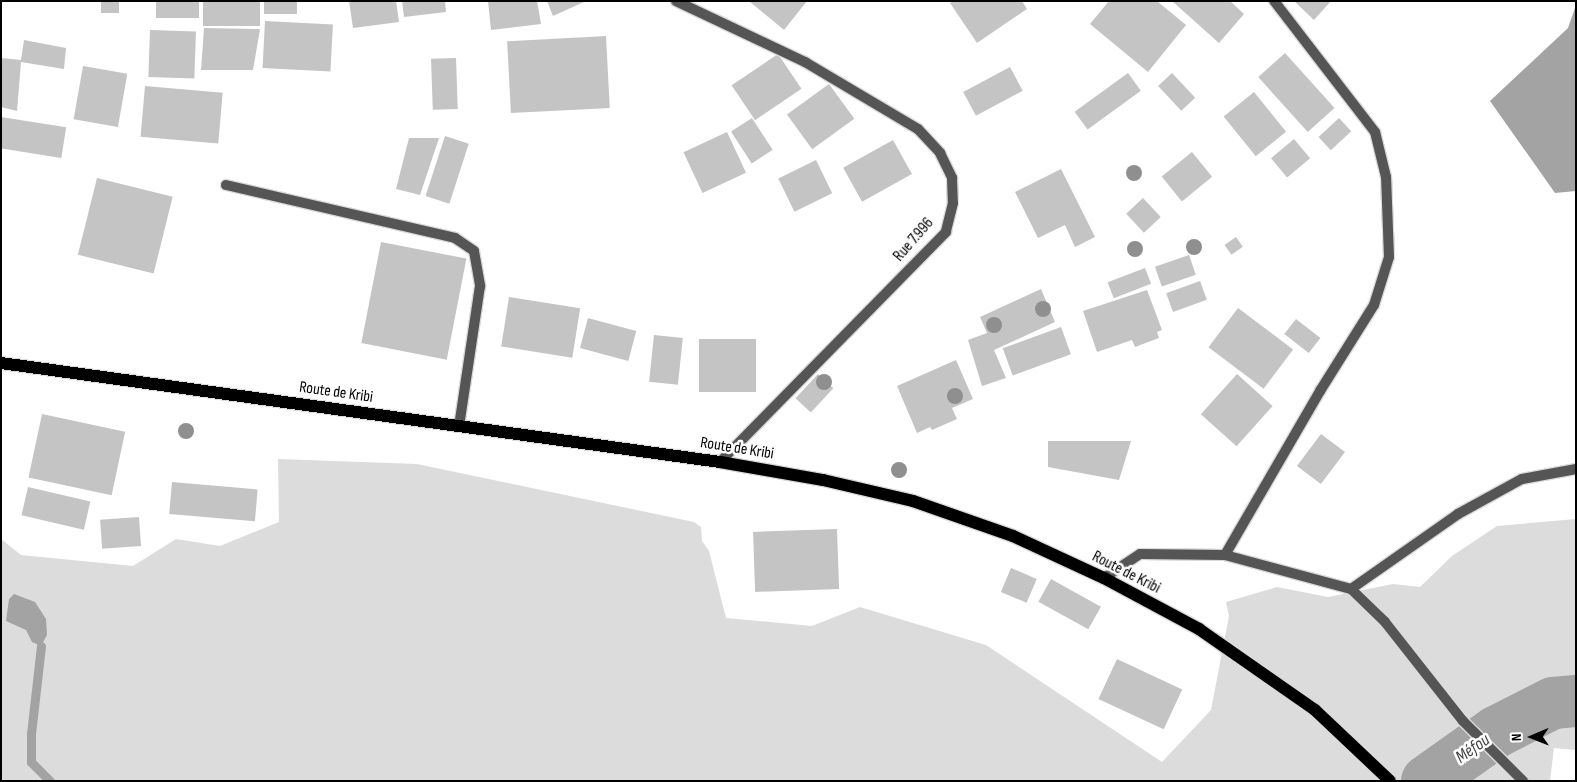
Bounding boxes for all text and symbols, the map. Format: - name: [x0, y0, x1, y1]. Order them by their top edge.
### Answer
- street label: Rue 7.996: [890, 214, 938, 266]
- street label: Route de Kribi: [298, 378, 374, 408]
- street label: Route de Kribi: [699, 434, 775, 464]
- street label: Route de Kribi: [1089, 548, 1163, 598]
- north arrow: [1507, 712, 1557, 762]
- water label: Méfou: [1452, 730, 1494, 768]
- text: N: [1508, 733, 1525, 741]

